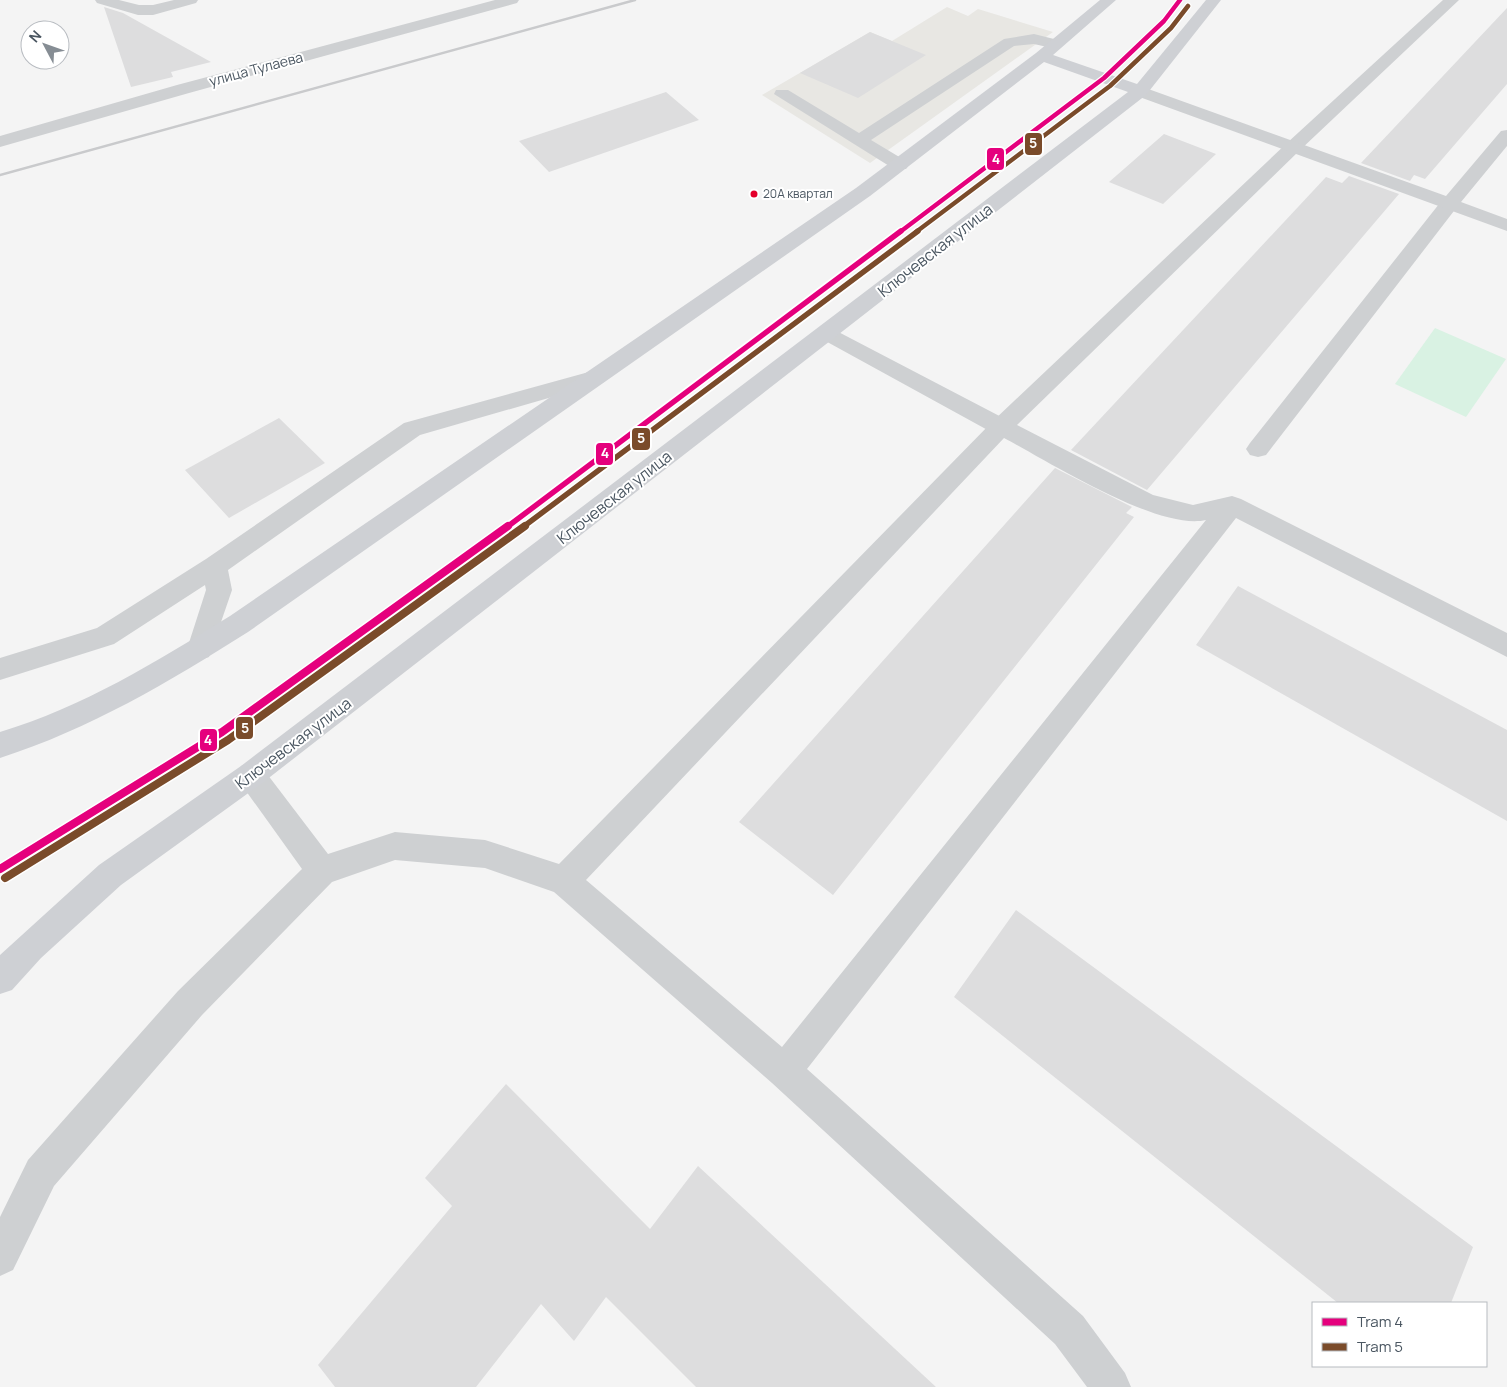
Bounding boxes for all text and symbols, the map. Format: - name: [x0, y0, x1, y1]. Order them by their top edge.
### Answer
- north arrow: [20, 20, 70, 70]
- text: N: [24, 26, 45, 46]
- street label: улица Тулаева: [207, 47, 305, 90]
- line badge: 5: [1024, 132, 1043, 156]
- text: 5: [1029, 133, 1037, 152]
- line badge: 4: [986, 147, 1005, 171]
- text: 4: [992, 149, 1000, 168]
- place label: 20А квартал: [763, 185, 833, 202]
- marker: 20А квартал: [749, 189, 759, 199]
- street label: Ключевская улица: [873, 198, 997, 302]
- line badge: 5: [631, 427, 651, 451]
- text: 5: [637, 428, 645, 447]
- line badge: 4: [595, 442, 614, 466]
- text: 4: [601, 443, 609, 462]
- street label: Ключевская улица: [552, 445, 676, 549]
- street label: Ключевская улица: [230, 692, 356, 794]
- line badge: 5: [235, 716, 254, 740]
- text: 5: [241, 718, 249, 737]
- line badge: 4: [199, 728, 218, 752]
- text: 4: [204, 730, 212, 749]
- legend: [1312, 1302, 1487, 1367]
- text: Tram 4: [1357, 1311, 1403, 1332]
- text: Tram 5: [1357, 1336, 1403, 1357]

